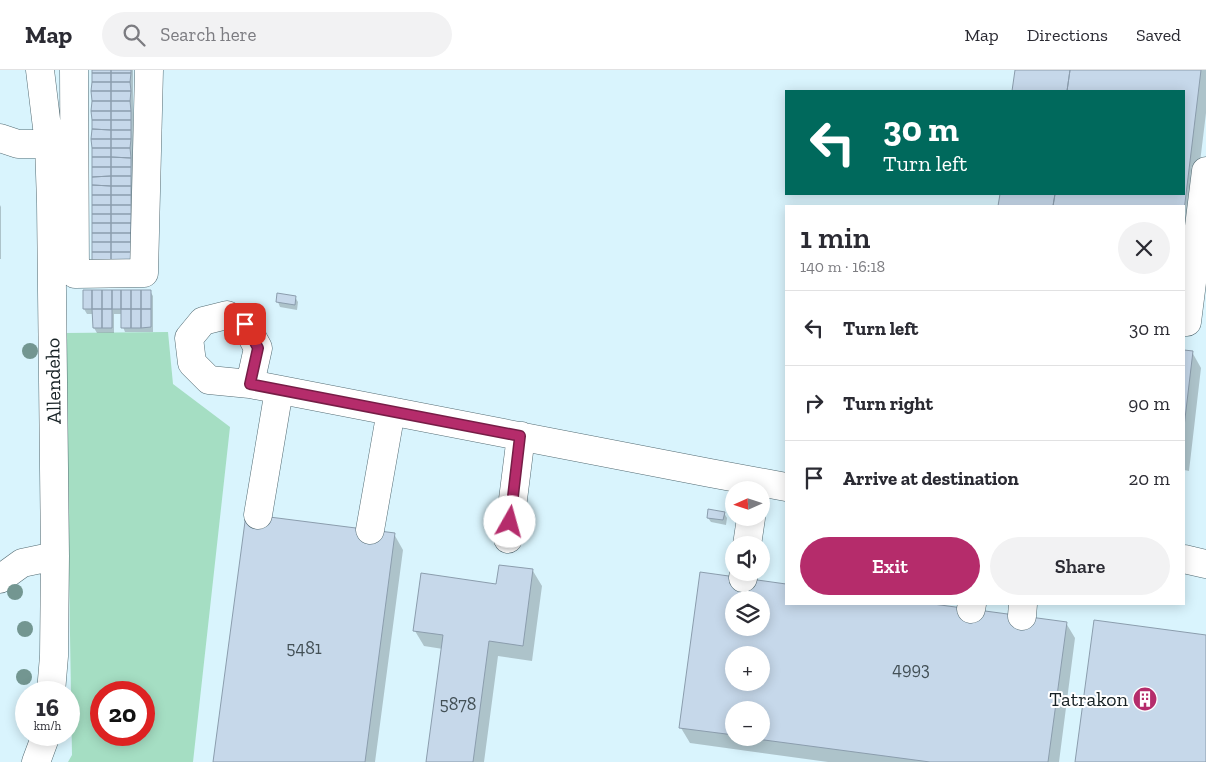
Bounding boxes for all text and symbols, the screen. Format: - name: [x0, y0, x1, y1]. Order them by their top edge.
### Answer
- search box: [102, 12, 452, 57]
- text: Map: [25, 20, 72, 49]
- icon: search: [120, 21, 148, 49]
- text: Search here: [160, 23, 257, 46]
- text: Map: [964, 24, 999, 46]
- text: Directions: [1027, 24, 1108, 46]
- text: Saved: [1136, 24, 1181, 46]
- text: 30 m: [883, 108, 959, 150]
- icon: left: [800, 110, 865, 175]
- text: Turn left: [883, 150, 967, 177]
- text: 1 min: [800, 220, 870, 256]
- button: close: [1118, 222, 1170, 274]
- text: 140 m · 16:18: [800, 257, 885, 276]
- pin: [224, 303, 266, 345]
- icon: arrive: [231, 310, 259, 338]
- icon: left: [800, 314, 828, 342]
- text: Turn left: [843, 317, 918, 340]
- text: 30 m: [1129, 317, 1170, 340]
- street label: Allendeho: [40, 338, 66, 424]
- icon: right: [800, 389, 828, 417]
- text: Turn right: [843, 392, 933, 415]
- text: 90 m: [1128, 392, 1170, 415]
- icon: arrive: [800, 464, 828, 492]
- text: Arrive at destination: [843, 467, 1019, 490]
- text: 20 m: [1129, 467, 1170, 490]
- north arrow: [725, 481, 770, 526]
- map controls: [725, 481, 770, 746]
- position arrow: [483, 495, 535, 547]
- button: sound: [725, 536, 770, 581]
- button: Exit: [800, 537, 980, 595]
- button: Share: [990, 537, 1170, 595]
- button: layers: [725, 591, 770, 636]
- house number: 5481: [286, 637, 322, 659]
- button: +: [725, 646, 770, 691]
- house number: 4993: [892, 658, 930, 680]
- speed limit sign: 20: [90, 681, 155, 746]
- building icon: Tatrakon: [1132, 686, 1158, 712]
- place label: Tatrakon: [1049, 687, 1129, 711]
- text: 16: [36, 692, 59, 722]
- house number: 5878: [439, 693, 477, 715]
- button: −: [725, 701, 770, 746]
- text: km/h: [34, 719, 61, 733]

